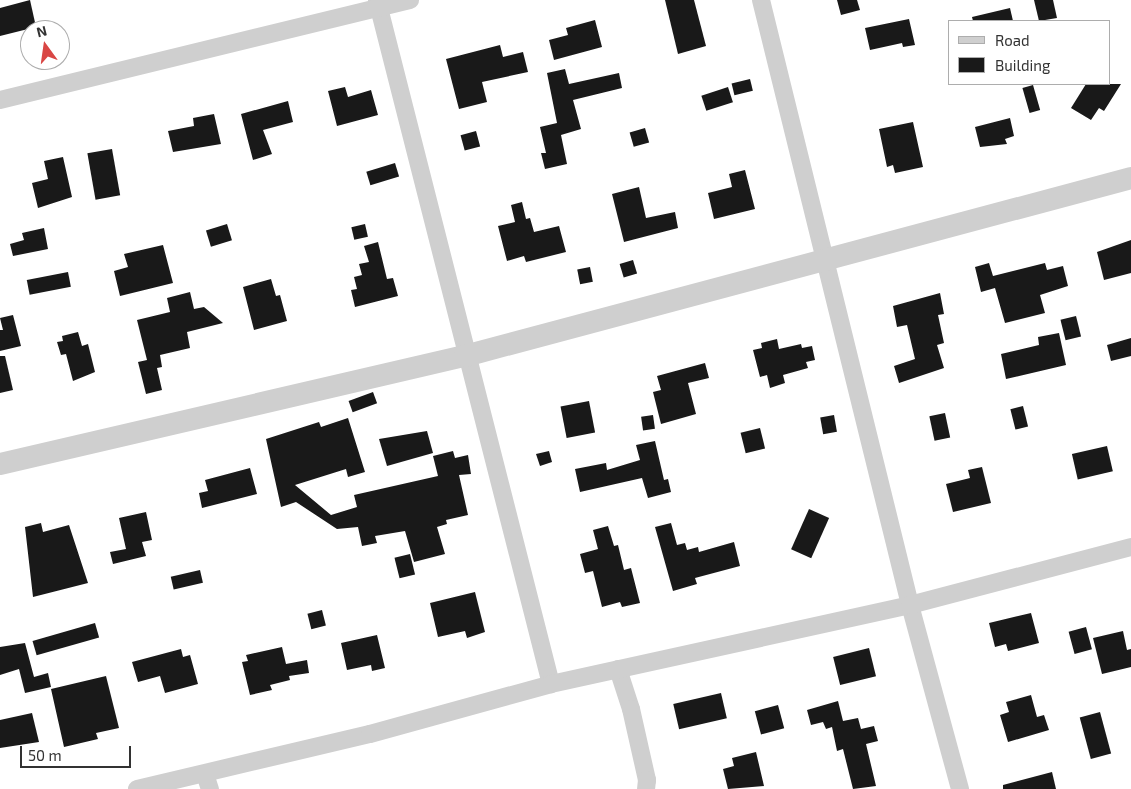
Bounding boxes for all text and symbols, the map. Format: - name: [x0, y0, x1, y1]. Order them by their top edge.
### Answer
- north arrow: [20, 20, 70, 70]
- legend: [948, 20, 1111, 85]
- text: N: [35, 21, 48, 40]
- text: Road: [995, 31, 1030, 49]
- text: Building: [995, 56, 1050, 74]
- scale bar: [22, 736, 134, 768]
- text: 50 m: [28, 746, 62, 764]

